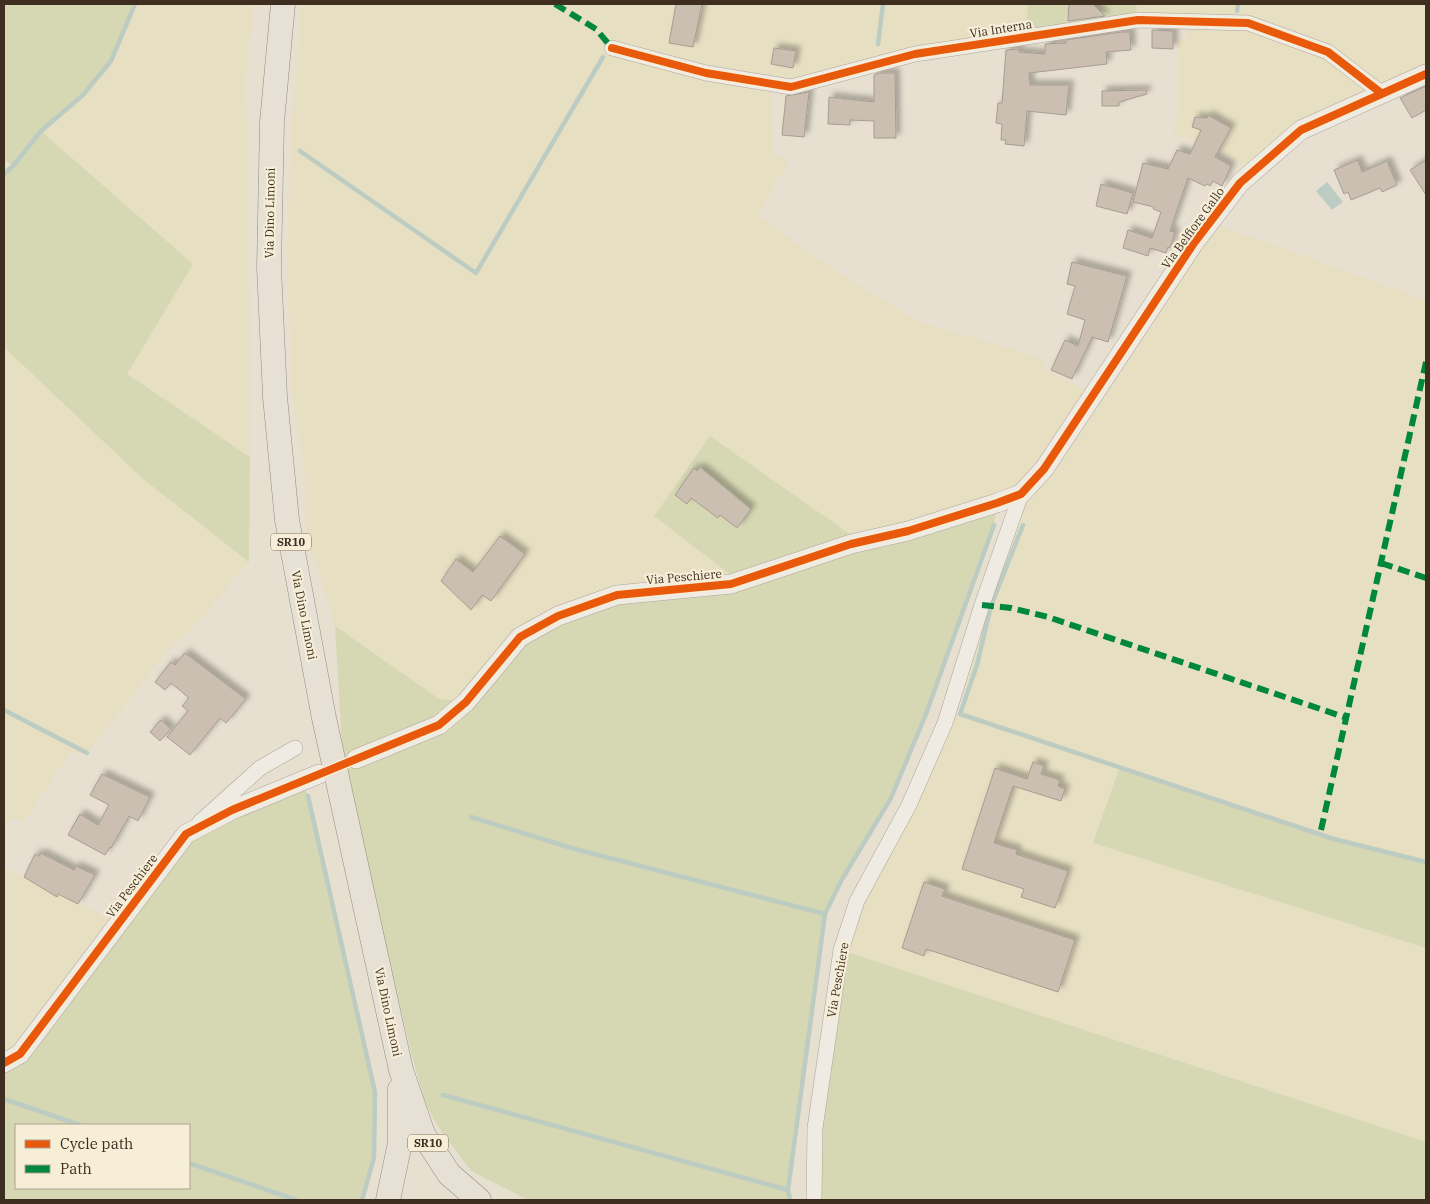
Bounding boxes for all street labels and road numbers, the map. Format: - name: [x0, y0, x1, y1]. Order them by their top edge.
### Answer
- street label: Via Interna: [969, 16, 1034, 41]
- street label: Via Dino Limoni: [261, 167, 278, 259]
- street label: Via Belfiore Gallo: [1158, 184, 1227, 271]
- road number: SR10: [271, 534, 311, 550]
- street label: Via Peschiere: [645, 566, 722, 587]
- street label: Via Dino Limoni: [288, 569, 321, 661]
- street label: Via Peschiere: [103, 851, 160, 921]
- street label: Via Peschiere: [824, 941, 851, 1019]
- street label: Via Dino Limoni: [372, 966, 405, 1058]
- road number: SR10: [408, 1134, 448, 1152]

